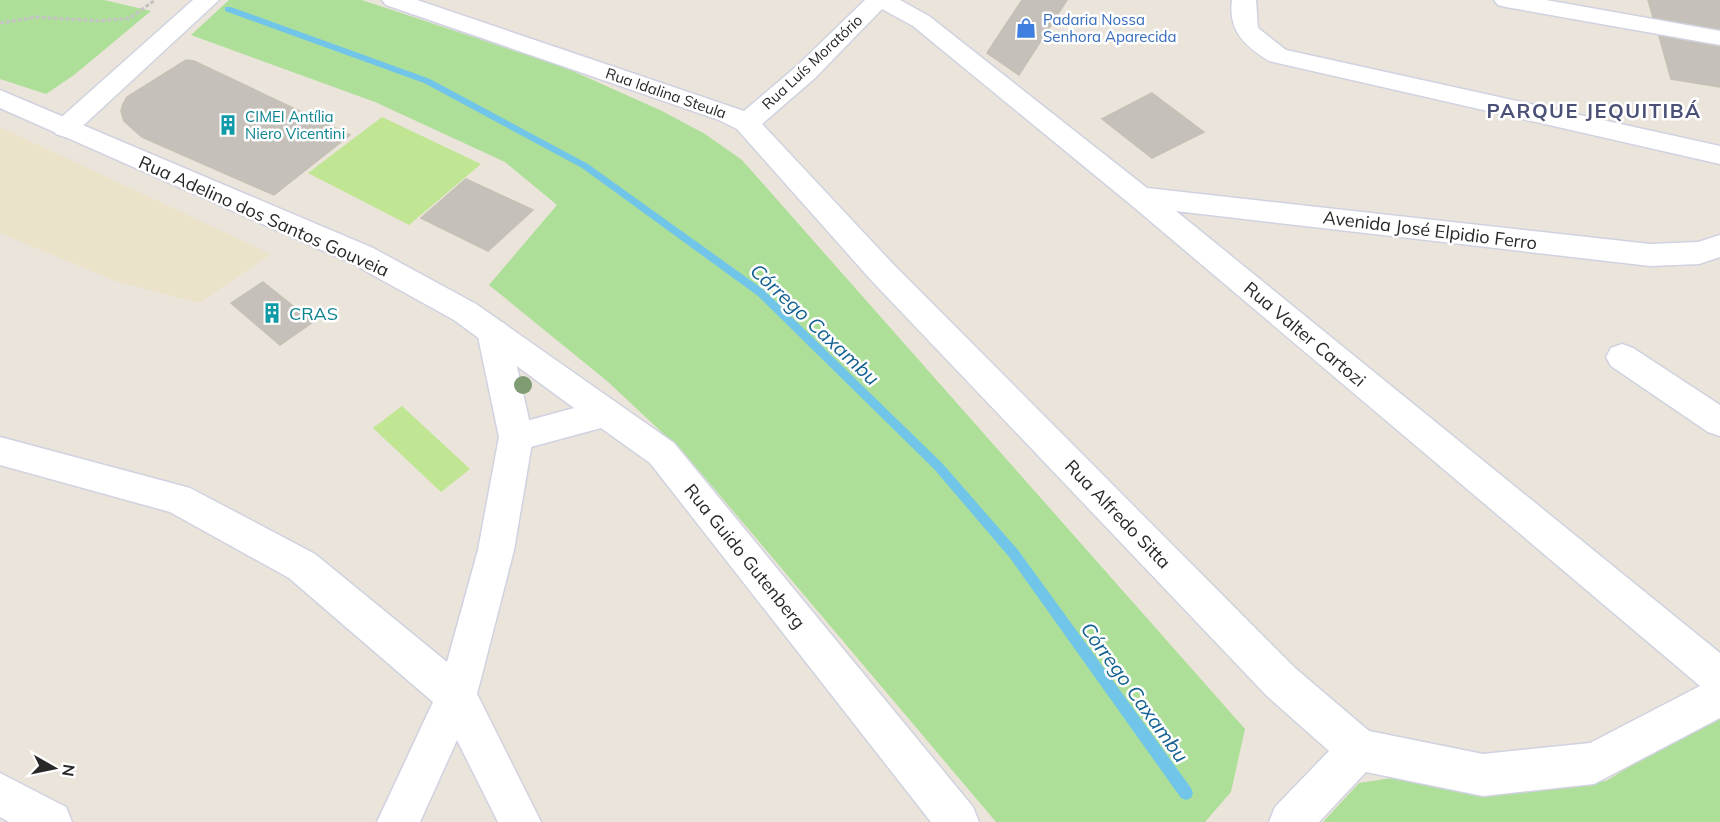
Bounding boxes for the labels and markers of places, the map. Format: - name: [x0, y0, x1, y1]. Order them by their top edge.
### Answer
- place label: Padaria Nossa Senhora Aparecida: [1043, 10, 1176, 46]
- shop icon: Padaria Nossa Senhora Aparecida: [1014, 16, 1038, 40]
- place label: CIMEI Antília Niero Vicentini: [245, 107, 345, 143]
- building icon: CIMEI Antília Niero Vicentini: [216, 113, 240, 137]
- building icon: CRAS: [260, 301, 284, 325]
- place label: CRAS: [289, 302, 338, 325]

